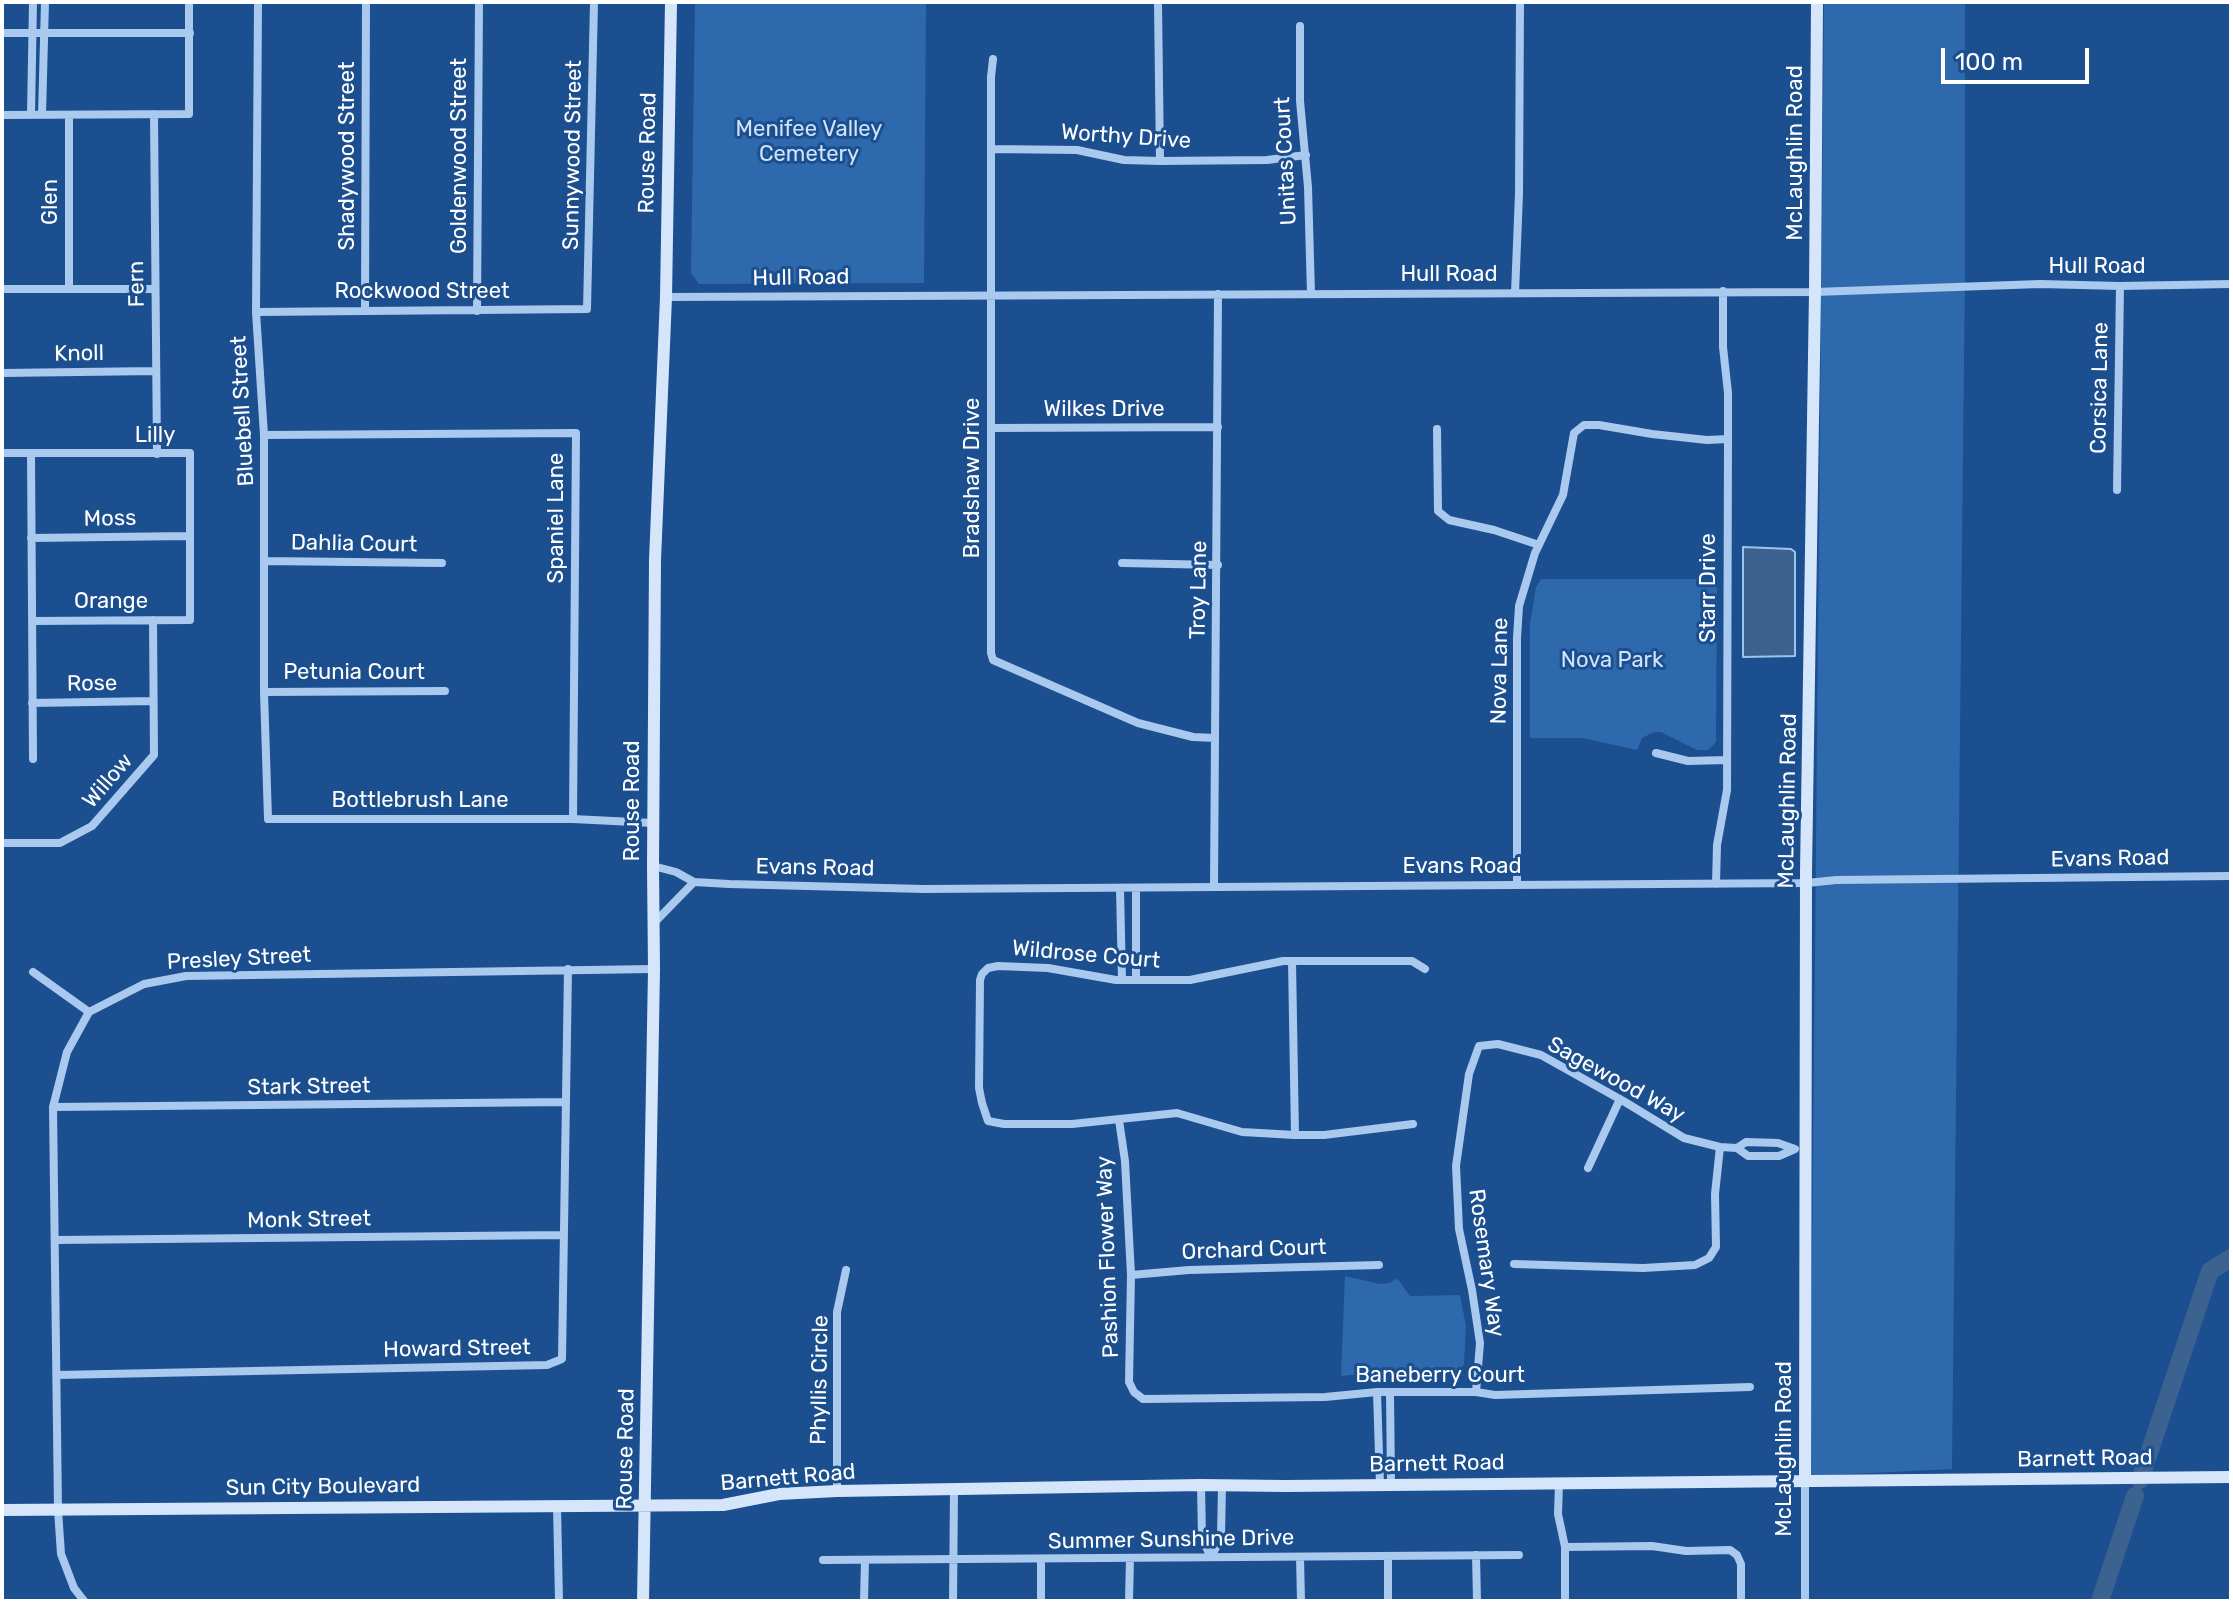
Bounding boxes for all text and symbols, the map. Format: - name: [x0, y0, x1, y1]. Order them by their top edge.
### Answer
- scale bar: [1945, 32, 2093, 82]
- text: 100 m: [1955, 48, 2023, 76]
- street label: Goldenwood Street: [447, 58, 473, 254]
- street label: Sunnywood Street: [558, 60, 588, 250]
- street label: Shadywood Street: [335, 61, 361, 251]
- street label: McLaughlin Road: [1783, 65, 1809, 241]
- street label: Rouse Road: [634, 92, 662, 214]
- street label: Unitas Court: [1269, 96, 1303, 226]
- park label: Menifee Valley Cemetery: [736, 117, 882, 168]
- street label: Worthy Drive: [1060, 119, 1192, 155]
- street label: Glen: [38, 179, 64, 225]
- street label: Hull Road: [2048, 254, 2146, 280]
- street label: Fern: [123, 260, 151, 308]
- street label: Hull Road: [1400, 262, 1498, 288]
- street label: Hull Road: [752, 264, 850, 292]
- street label: Rockwood Street: [334, 279, 510, 305]
- street label: Corsica Lane: [2086, 322, 2114, 454]
- street label: Bluebell Street: [226, 335, 260, 487]
- street label: Knoll: [54, 340, 104, 368]
- street label: Wilkes Drive: [1044, 397, 1164, 423]
- street label: Bradshaw Drive: [960, 398, 986, 558]
- street label: Lilly: [135, 423, 175, 449]
- street label: Spaniel Lane: [544, 453, 570, 583]
- street label: Moss: [84, 505, 136, 533]
- street label: Dahlia Court: [291, 530, 417, 558]
- street label: Starr Drive: [1696, 533, 1722, 643]
- street label: Troy Lane: [1185, 540, 1213, 640]
- street label: Orange: [74, 589, 148, 615]
- street label: Nova Lane: [1486, 617, 1514, 725]
- park label: Nova Park: [1561, 648, 1663, 674]
- street label: Petunia Court: [283, 660, 425, 686]
- street label: Rose: [67, 670, 117, 698]
- street label: McLaughlin Road: [1773, 713, 1803, 889]
- street label: Rouse Road: [620, 740, 646, 862]
- street label: Willow: [77, 748, 139, 814]
- street label: Bottlebrush Lane: [332, 788, 508, 814]
- street label: Evans Road: [2050, 845, 2170, 873]
- street label: Evans Road: [755, 854, 875, 882]
- street label: Evans Road: [1403, 854, 1521, 880]
- street label: Wildrose Court: [1011, 935, 1161, 975]
- street label: Presley Street: [166, 942, 312, 976]
- street label: Sagewood Way: [1543, 1031, 1689, 1129]
- street label: Stark Street: [247, 1073, 371, 1101]
- street label: Pashion Flower Way: [1091, 1155, 1125, 1359]
- street label: Rosemary Way: [1463, 1187, 1509, 1339]
- street label: Monk Street: [247, 1206, 371, 1234]
- street label: Orchard Court: [1181, 1234, 1327, 1266]
- street label: Phyllis Circle: [806, 1315, 834, 1445]
- street label: Howard Street: [383, 1335, 531, 1363]
- street label: McLaughlin Road: [1772, 1361, 1798, 1537]
- street label: Baneberry Court: [1355, 1363, 1525, 1389]
- street label: Rouse Road: [612, 1388, 640, 1510]
- street label: Barnett Road: [2017, 1445, 2153, 1473]
- street label: Barnett Road: [1369, 1450, 1505, 1478]
- street label: Barnett Road: [719, 1459, 857, 1497]
- street label: Sun City Boulevard: [225, 1472, 421, 1502]
- street label: Summer Sunshine Drive: [1048, 1525, 1294, 1555]

